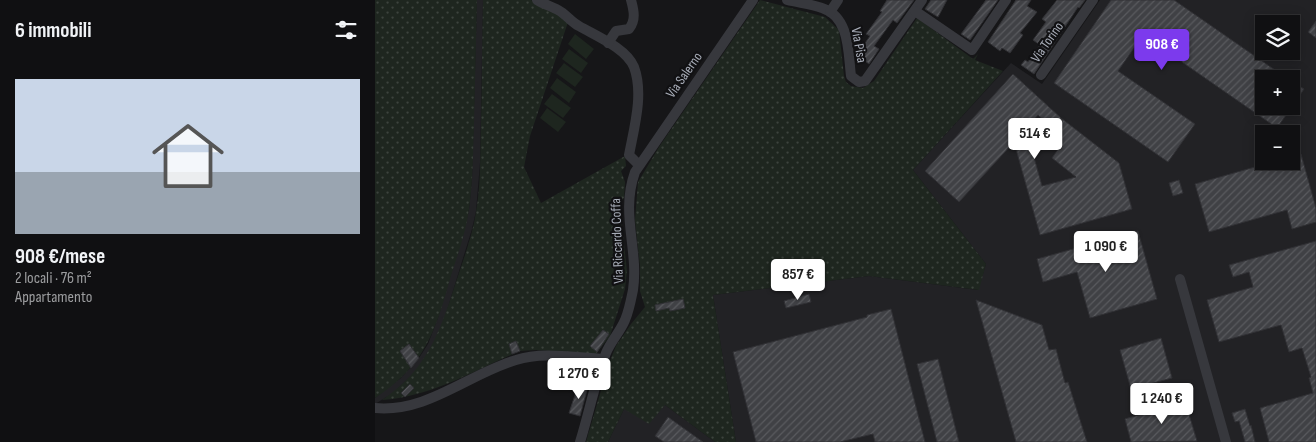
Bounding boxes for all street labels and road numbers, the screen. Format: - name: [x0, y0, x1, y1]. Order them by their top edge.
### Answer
- street label: Via Torino: [1027, 18, 1067, 66]
- street label: Via Pisa: [848, 26, 870, 64]
- street label: Via Salerno: [662, 49, 706, 101]
- street label: Via Riccardo Coffa: [607, 198, 627, 284]

